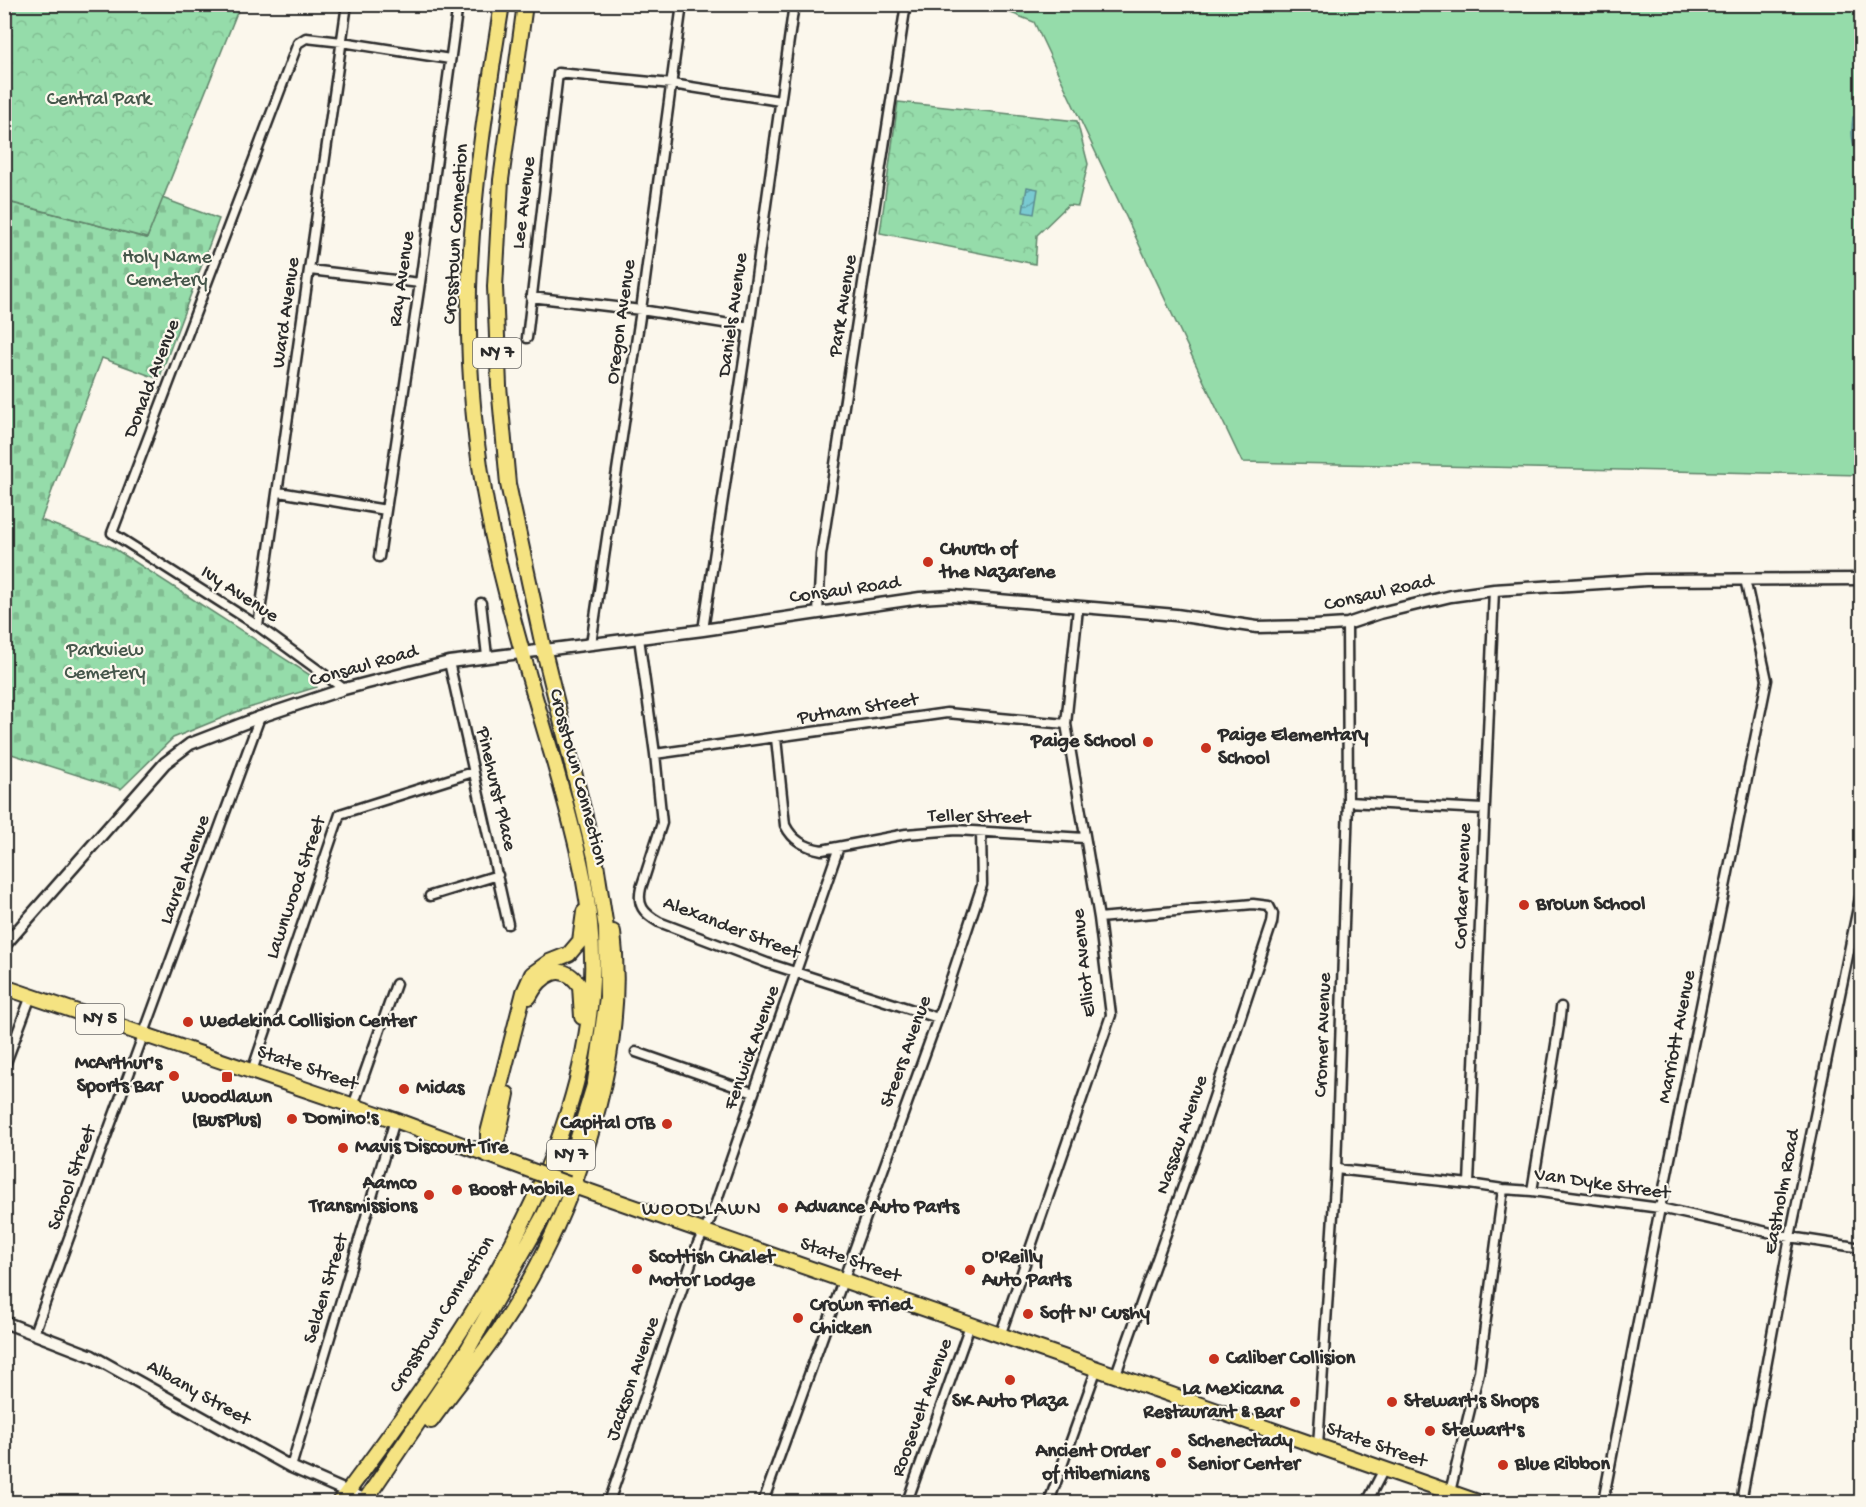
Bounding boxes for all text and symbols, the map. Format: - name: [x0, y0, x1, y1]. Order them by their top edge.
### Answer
- park label: Central Park: [47, 89, 153, 112]
- street label: Crosstown Connection: [439, 142, 475, 325]
- street label: Lee Avenue: [508, 155, 542, 250]
- street label: Ray Avenue: [385, 229, 421, 328]
- park label: Holy Name Cemetery: [122, 247, 212, 293]
- street label: Daniels Avenue: [714, 251, 754, 380]
- street label: Park Avenue: [824, 253, 864, 360]
- street label: Ward Avenue: [268, 255, 306, 370]
- street label: Oregon Avenue: [602, 258, 642, 386]
- street label: Donald Avenue: [119, 316, 186, 443]
- road number: NY 7: [473, 338, 521, 368]
- place label: Church of the Nazarene: [938, 539, 1056, 585]
- marker: Church of the Nazarene: [921, 555, 935, 569]
- street label: Ivy Avenue: [196, 561, 283, 629]
- street label: Consaul Road: [1322, 570, 1438, 618]
- street label: Consaul Road: [788, 572, 904, 610]
- park label: Parkview Cemetery: [64, 640, 146, 686]
- street label: Consaul Road: [307, 640, 423, 693]
- street label: Crosstown Connection: [542, 687, 612, 868]
- street label: Putnam Street: [795, 689, 922, 731]
- street label: Pinehurst Place: [469, 724, 521, 854]
- place label: Paige Elementary School: [1217, 725, 1368, 771]
- place label: Paige School: [1030, 731, 1137, 754]
- marker: Paige School: [1141, 735, 1155, 749]
- marker: Paige Elementary School: [1199, 741, 1213, 755]
- street label: Teller Street: [927, 806, 1032, 830]
- street label: Laurel Avenue: [156, 812, 217, 928]
- street label: Lawnwood Street: [262, 812, 333, 962]
- street label: Corlaer Avenue: [1450, 822, 1478, 949]
- street label: Alexander Street: [659, 892, 804, 966]
- place label: Brown School: [1535, 894, 1646, 917]
- marker: Brown School: [1517, 898, 1531, 912]
- street label: Elliot Avenue: [1068, 907, 1102, 1018]
- street label: Marriott Avenue: [1654, 968, 1702, 1105]
- street label: Cromer Avenue: [1310, 972, 1338, 1098]
- street label: Fenwick Avenue: [720, 982, 786, 1114]
- street label: Steers Avenue: [876, 992, 938, 1111]
- road number: NY 5: [76, 1004, 124, 1034]
- place label: Wedekind Collision Center: [199, 1011, 417, 1034]
- marker: Wedekind Collision Center: [181, 1015, 195, 1029]
- street label: State Street: [254, 1041, 362, 1098]
- place label: McArthur's Sports Bar: [75, 1053, 164, 1099]
- marker: McArthur's Sports Bar: [167, 1069, 181, 1083]
- marker: Woodlawn (BusPlus): [220, 1070, 234, 1084]
- street label: Nassau Avenue: [1152, 1072, 1214, 1197]
- place label: Midas: [416, 1078, 466, 1101]
- marker: Midas: [397, 1082, 411, 1096]
- place label: Woodlawn (BusPlus): [181, 1087, 272, 1133]
- place label: Domino's: [302, 1108, 380, 1131]
- marker: Domino's: [285, 1112, 299, 1126]
- place label: Capital OTB: [560, 1113, 656, 1136]
- marker: Capital OTB: [660, 1117, 674, 1131]
- street label: School Street: [43, 1121, 103, 1234]
- street label: Eastholm Road: [1760, 1125, 1807, 1257]
- place label: Mavis Discount Tire: [355, 1137, 509, 1160]
- road number: NY 7: [547, 1140, 595, 1170]
- marker: Mavis Discount Tire: [336, 1141, 350, 1155]
- street label: Van Dyke Street: [1532, 1164, 1673, 1206]
- place label: Aamco Transmissions: [307, 1173, 419, 1219]
- place label: Boost Mobile: [468, 1179, 575, 1202]
- marker: Boost Mobile: [450, 1183, 464, 1197]
- marker: Aamco Transmissions: [422, 1188, 436, 1202]
- place label: Advance Auto Parts: [794, 1197, 961, 1220]
- district label: WOODLAWN: [642, 1198, 762, 1223]
- marker: Advance Auto Parts: [776, 1201, 790, 1215]
- street label: Selden Street: [299, 1230, 355, 1347]
- street label: Crosstown Connection: [385, 1232, 501, 1398]
- street label: State Street: [797, 1233, 905, 1290]
- place label: Scottish Chalet Motor Lodge: [649, 1247, 776, 1293]
- place label: O'Reilly Auto Parts: [981, 1247, 1073, 1293]
- marker: Scottish Chalet Motor Lodge: [630, 1262, 644, 1276]
- marker: O'Reilly Auto Parts: [963, 1263, 977, 1277]
- place label: Crown Fried Chicken: [809, 1295, 914, 1341]
- place label: Soft N' Cushy: [1040, 1303, 1150, 1326]
- marker: Soft N' Cushy: [1021, 1307, 1035, 1321]
- marker: Crown Fried Chicken: [791, 1311, 805, 1325]
- street label: Jackson Avenue: [602, 1313, 666, 1444]
- street label: Roosevelt Avenue: [887, 1335, 959, 1480]
- place label: Caliber Collision: [1225, 1348, 1356, 1371]
- marker: Caliber Collision: [1207, 1352, 1221, 1366]
- street label: Albany Street: [142, 1356, 256, 1433]
- marker: SK Auto Plaza: [1003, 1373, 1017, 1387]
- place label: La Mexicana Restaurant & Bar: [1142, 1379, 1285, 1425]
- place label: SK Auto Plaza: [952, 1391, 1069, 1414]
- place label: Stewart's Shops: [1404, 1391, 1540, 1414]
- marker: La Mexicana Restaurant & Bar: [1288, 1395, 1302, 1409]
- marker: Stewart's Shops: [1385, 1395, 1399, 1409]
- street label: State Street: [1323, 1418, 1431, 1475]
- place label: Stewart's: [1442, 1420, 1526, 1443]
- marker: Stewart's: [1423, 1424, 1437, 1438]
- place label: Schenectady Senior Center: [1188, 1431, 1302, 1477]
- place label: Ancient Order of Hibernians: [1035, 1441, 1151, 1487]
- marker: Schenectady Senior Center: [1169, 1446, 1183, 1460]
- place label: Blue Ribbon: [1514, 1454, 1610, 1477]
- marker: Ancient Order of Hibernians: [1154, 1456, 1168, 1470]
- marker: Blue Ribbon: [1496, 1458, 1510, 1472]

